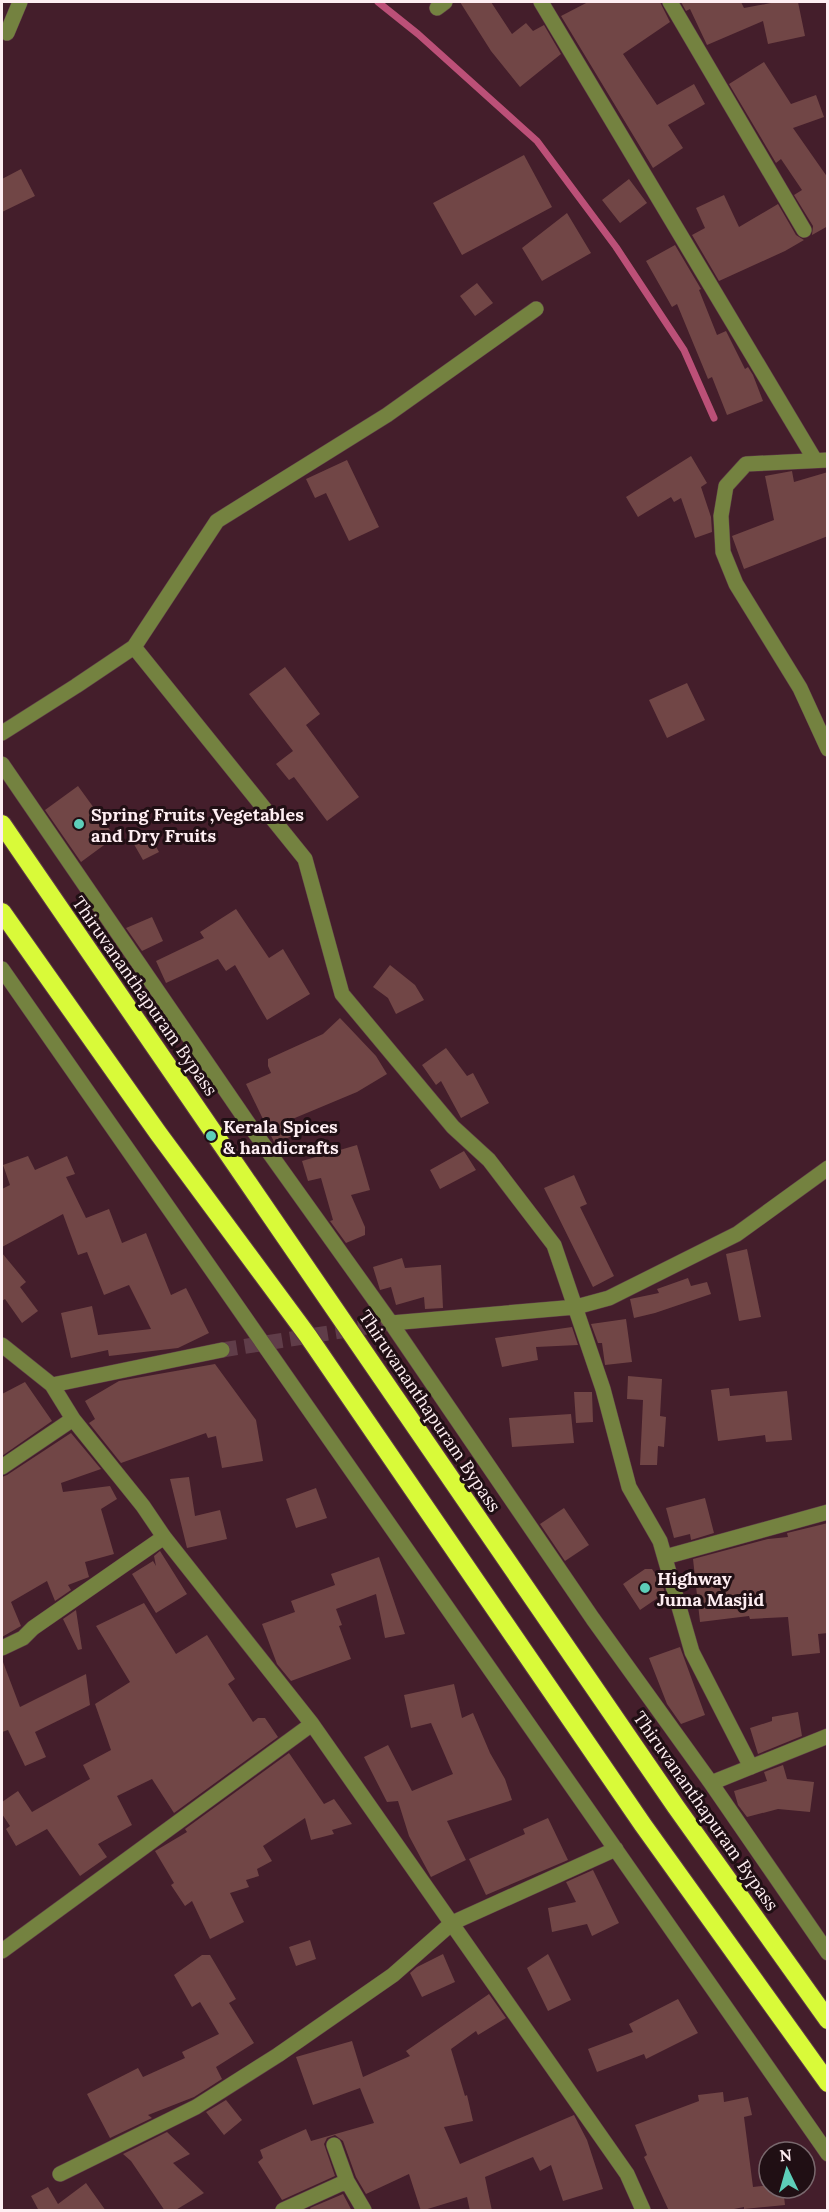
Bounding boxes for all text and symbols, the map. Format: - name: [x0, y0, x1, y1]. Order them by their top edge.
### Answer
- place label: Spring Fruits ,Vegetables and Dry Fruits: [91, 803, 304, 847]
- marker: Spring Fruits ,Vegetables and Dry Fruits: [72, 817, 86, 831]
- street label: Thiruvananthapuram Bypass: [67, 892, 223, 1100]
- place label: Kerala Spices & handicrafts: [223, 1115, 339, 1159]
- marker: Kerala Spices & handicrafts: [204, 1129, 218, 1143]
- street label: Thiruvananthapuram Bypass: [354, 1306, 506, 1516]
- place label: Highway Juma Masjid: [657, 1567, 764, 1611]
- marker: Highway Juma Masjid: [638, 1581, 652, 1595]
- street label: Thiruvananthapuram Bypass: [628, 1707, 784, 1915]
- north arrow: [757, 2140, 817, 2200]
- text: N: [779, 2145, 793, 2166]

